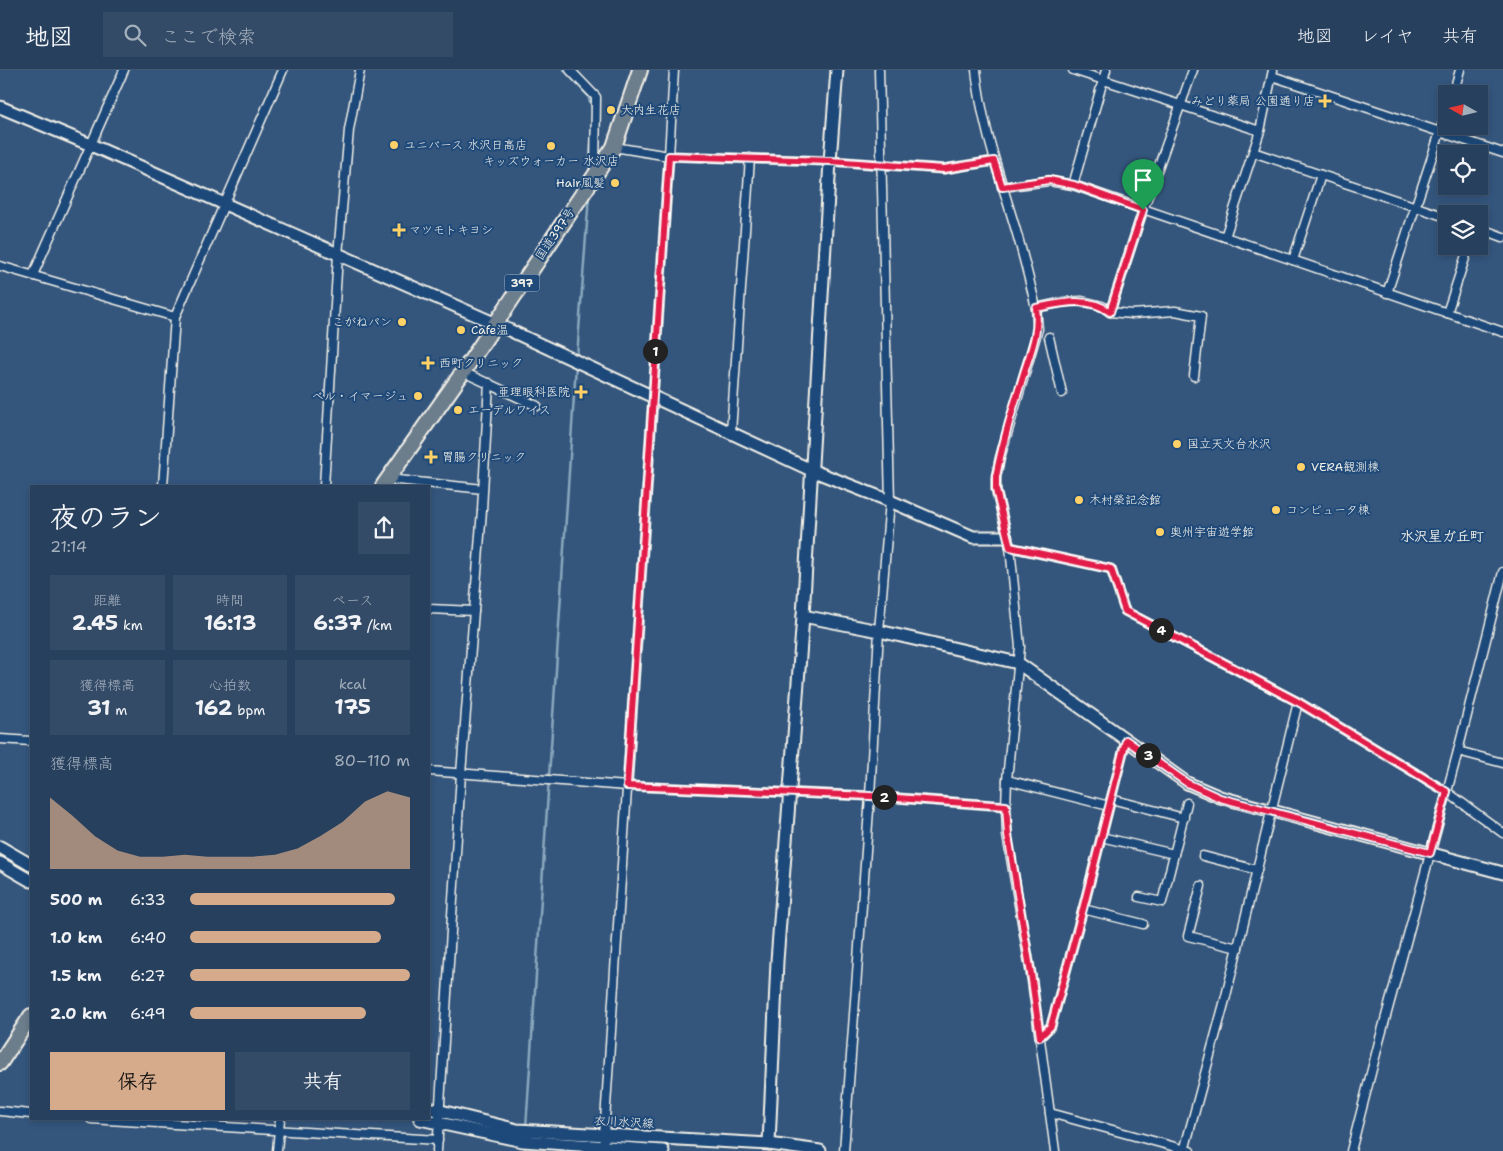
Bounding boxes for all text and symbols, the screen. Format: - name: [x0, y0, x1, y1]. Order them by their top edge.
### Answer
- search box: [103, 12, 453, 57]
- text: 地図: [25, 21, 73, 53]
- icon: search: [121, 21, 149, 49]
- text: ここで検索: [161, 24, 256, 49]
- text: 地図: [1297, 24, 1333, 48]
- text: レイヤ: [1361, 24, 1414, 48]
- text: 共有: [1442, 24, 1478, 48]
- north arrow: [1438, 85, 1488, 135]
- map controls: [1438, 85, 1488, 255]
- place label: みどり薬局 公園通り店: [1191, 93, 1315, 109]
- marker: みどり薬局 公園通り店: [1319, 95, 1331, 107]
- place label: 大内生花店: [621, 102, 681, 118]
- marker: 大内生花店: [605, 104, 617, 116]
- place label: ユニバース 水沢日高店: [404, 137, 527, 153]
- marker: ユニバース 水沢日高店: [388, 139, 400, 151]
- marker: キッズウォーカー 水沢店: [545, 140, 557, 152]
- button: locate: [1438, 145, 1488, 195]
- place label: キッズウォーカー 水沢店: [483, 153, 619, 169]
- pin: [1122, 159, 1164, 210]
- icon: arrive: [1129, 166, 1157, 194]
- place label: Hair風髪: [556, 175, 605, 191]
- marker: Hair風髪: [609, 177, 621, 189]
- street label: 国道397号: [532, 205, 578, 263]
- button: layers: [1438, 205, 1488, 255]
- place label: マツモトキヨシ: [409, 222, 493, 238]
- marker: マツモトキヨシ: [393, 224, 405, 236]
- road number: 397: [504, 274, 540, 292]
- place label: こがねパン: [332, 314, 392, 330]
- marker: こがねパン: [396, 316, 408, 328]
- place label: Cafe温: [471, 322, 508, 338]
- marker: Cafe温: [455, 324, 467, 336]
- pin: 1: [642, 338, 668, 364]
- text: 1: [652, 342, 659, 360]
- place label: 西町クリニック: [439, 355, 523, 371]
- marker: 西町クリニック: [421, 356, 435, 370]
- place label: 亜理眼科医院: [498, 384, 570, 400]
- marker: 亜理眼科医院: [574, 385, 588, 399]
- place label: ベル・イマージュ: [312, 388, 408, 404]
- marker: ベル・イマージュ: [412, 390, 424, 402]
- place label: エーデルワイス: [468, 402, 551, 418]
- marker: エーデルワイス: [452, 404, 464, 416]
- place label: 国立天文台水沢: [1187, 436, 1271, 452]
- marker: 国立天文台水沢: [1171, 438, 1183, 450]
- place label: 胃腸クリニック: [442, 449, 526, 465]
- marker: 胃腸クリニック: [424, 450, 438, 464]
- place label: VERA観測棟: [1311, 459, 1379, 475]
- marker: VERA観測棟: [1295, 461, 1307, 473]
- place label: 木村榮記念館: [1089, 492, 1161, 508]
- marker: 木村榮記念館: [1073, 494, 1085, 506]
- text: 夜のラン: [50, 498, 162, 536]
- button: share: [358, 502, 410, 554]
- place label: コンピュータ棟: [1286, 502, 1370, 518]
- marker: コンピュータ棟: [1270, 504, 1282, 516]
- place label: 奥州宇宙遊学館: [1170, 524, 1254, 540]
- marker: 奥州宇宙遊学館: [1154, 526, 1166, 538]
- district label: 水沢星ガ丘町: [1400, 527, 1484, 545]
- text: 21:14: [50, 536, 87, 557]
- text: 距離: [93, 591, 121, 609]
- text: 時間: [216, 591, 244, 609]
- text: ペース: [332, 591, 373, 609]
- text: 2.45: [72, 609, 118, 637]
- text: 16:13: [204, 609, 256, 637]
- text: 6:37: [313, 609, 362, 637]
- text: km: [118, 616, 143, 634]
- text: /km: [362, 616, 392, 634]
- pin: 4: [1148, 618, 1174, 642]
- text: 4: [1157, 621, 1166, 639]
- text: kcal: [339, 675, 366, 693]
- text: 獲得標高: [79, 676, 135, 694]
- text: 心拍数: [209, 676, 251, 694]
- text: 175: [334, 693, 371, 721]
- text: 31: [87, 694, 111, 722]
- text: 162: [195, 694, 232, 722]
- text: m: [111, 701, 127, 719]
- text: bpm: [232, 701, 265, 719]
- pin: 3: [1136, 742, 1160, 768]
- text: 3: [1144, 746, 1153, 764]
- text: 80–110 m: [334, 750, 410, 771]
- text: 獲得標高: [50, 753, 114, 774]
- pin: 2: [872, 784, 896, 810]
- text: 2: [880, 788, 889, 806]
- text: 500 m: [50, 889, 102, 910]
- text: 6:33: [130, 889, 166, 910]
- text: 1.0 km: [50, 927, 102, 948]
- text: 6:40: [130, 927, 166, 948]
- text: 1.5 km: [50, 965, 102, 986]
- text: 6:27: [130, 965, 165, 986]
- text: 2.0 km: [50, 1003, 107, 1024]
- text: 6:49: [130, 1003, 166, 1024]
- button: 保存: [50, 1052, 225, 1110]
- button: 共有: [235, 1052, 410, 1110]
- street label: 衣川水沢線: [594, 1112, 654, 1132]

